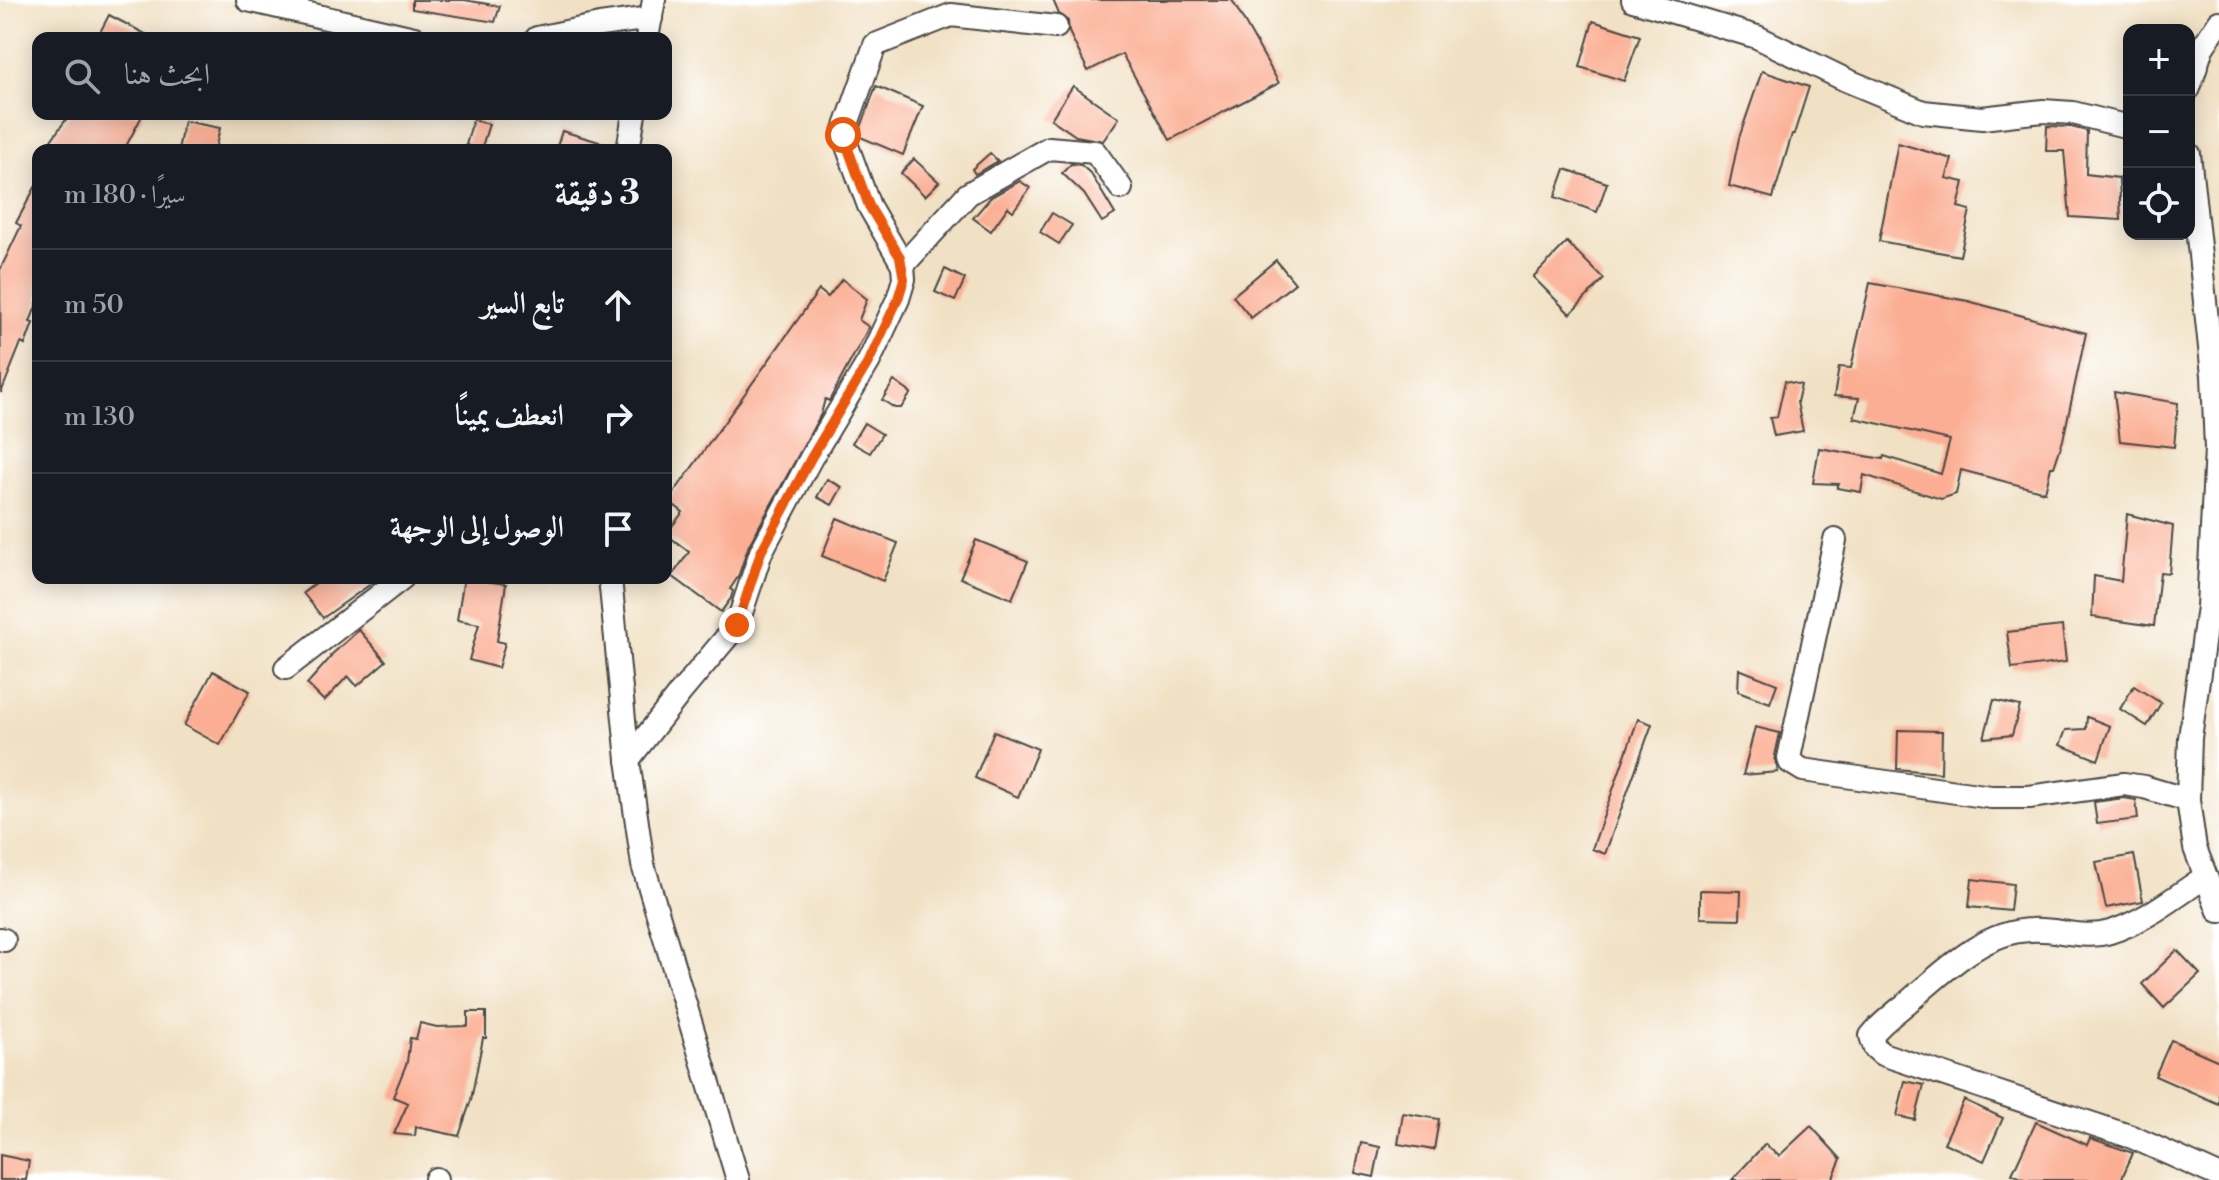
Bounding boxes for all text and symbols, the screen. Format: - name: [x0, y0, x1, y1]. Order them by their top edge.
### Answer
- map controls: [2123, 24, 2195, 240]
- button: +: [2123, 24, 2195, 96]
- search box: [32, 32, 672, 120]
- icon: search: [60, 54, 104, 98]
- text: ابحث هنا: [124, 56, 210, 94]
- button: −: [2123, 96, 2195, 168]
- route start: [825, 117, 861, 153]
- button: locate: [2123, 168, 2195, 240]
- text: 3 دقيقة: [555, 173, 640, 215]
- text: سيرًا · 180 m: [64, 179, 186, 211]
- icon: ahead: [596, 283, 640, 327]
- text: تابع السير: [481, 285, 564, 323]
- text: 50 m: [64, 289, 124, 321]
- icon: right: [596, 395, 640, 439]
- text: انعطف يمينًا: [455, 397, 564, 435]
- text: 130 m: [64, 401, 135, 433]
- icon: arrive: [596, 507, 640, 551]
- text: الوصول إلى الوجهة: [390, 509, 564, 547]
- route end: [719, 607, 755, 643]

